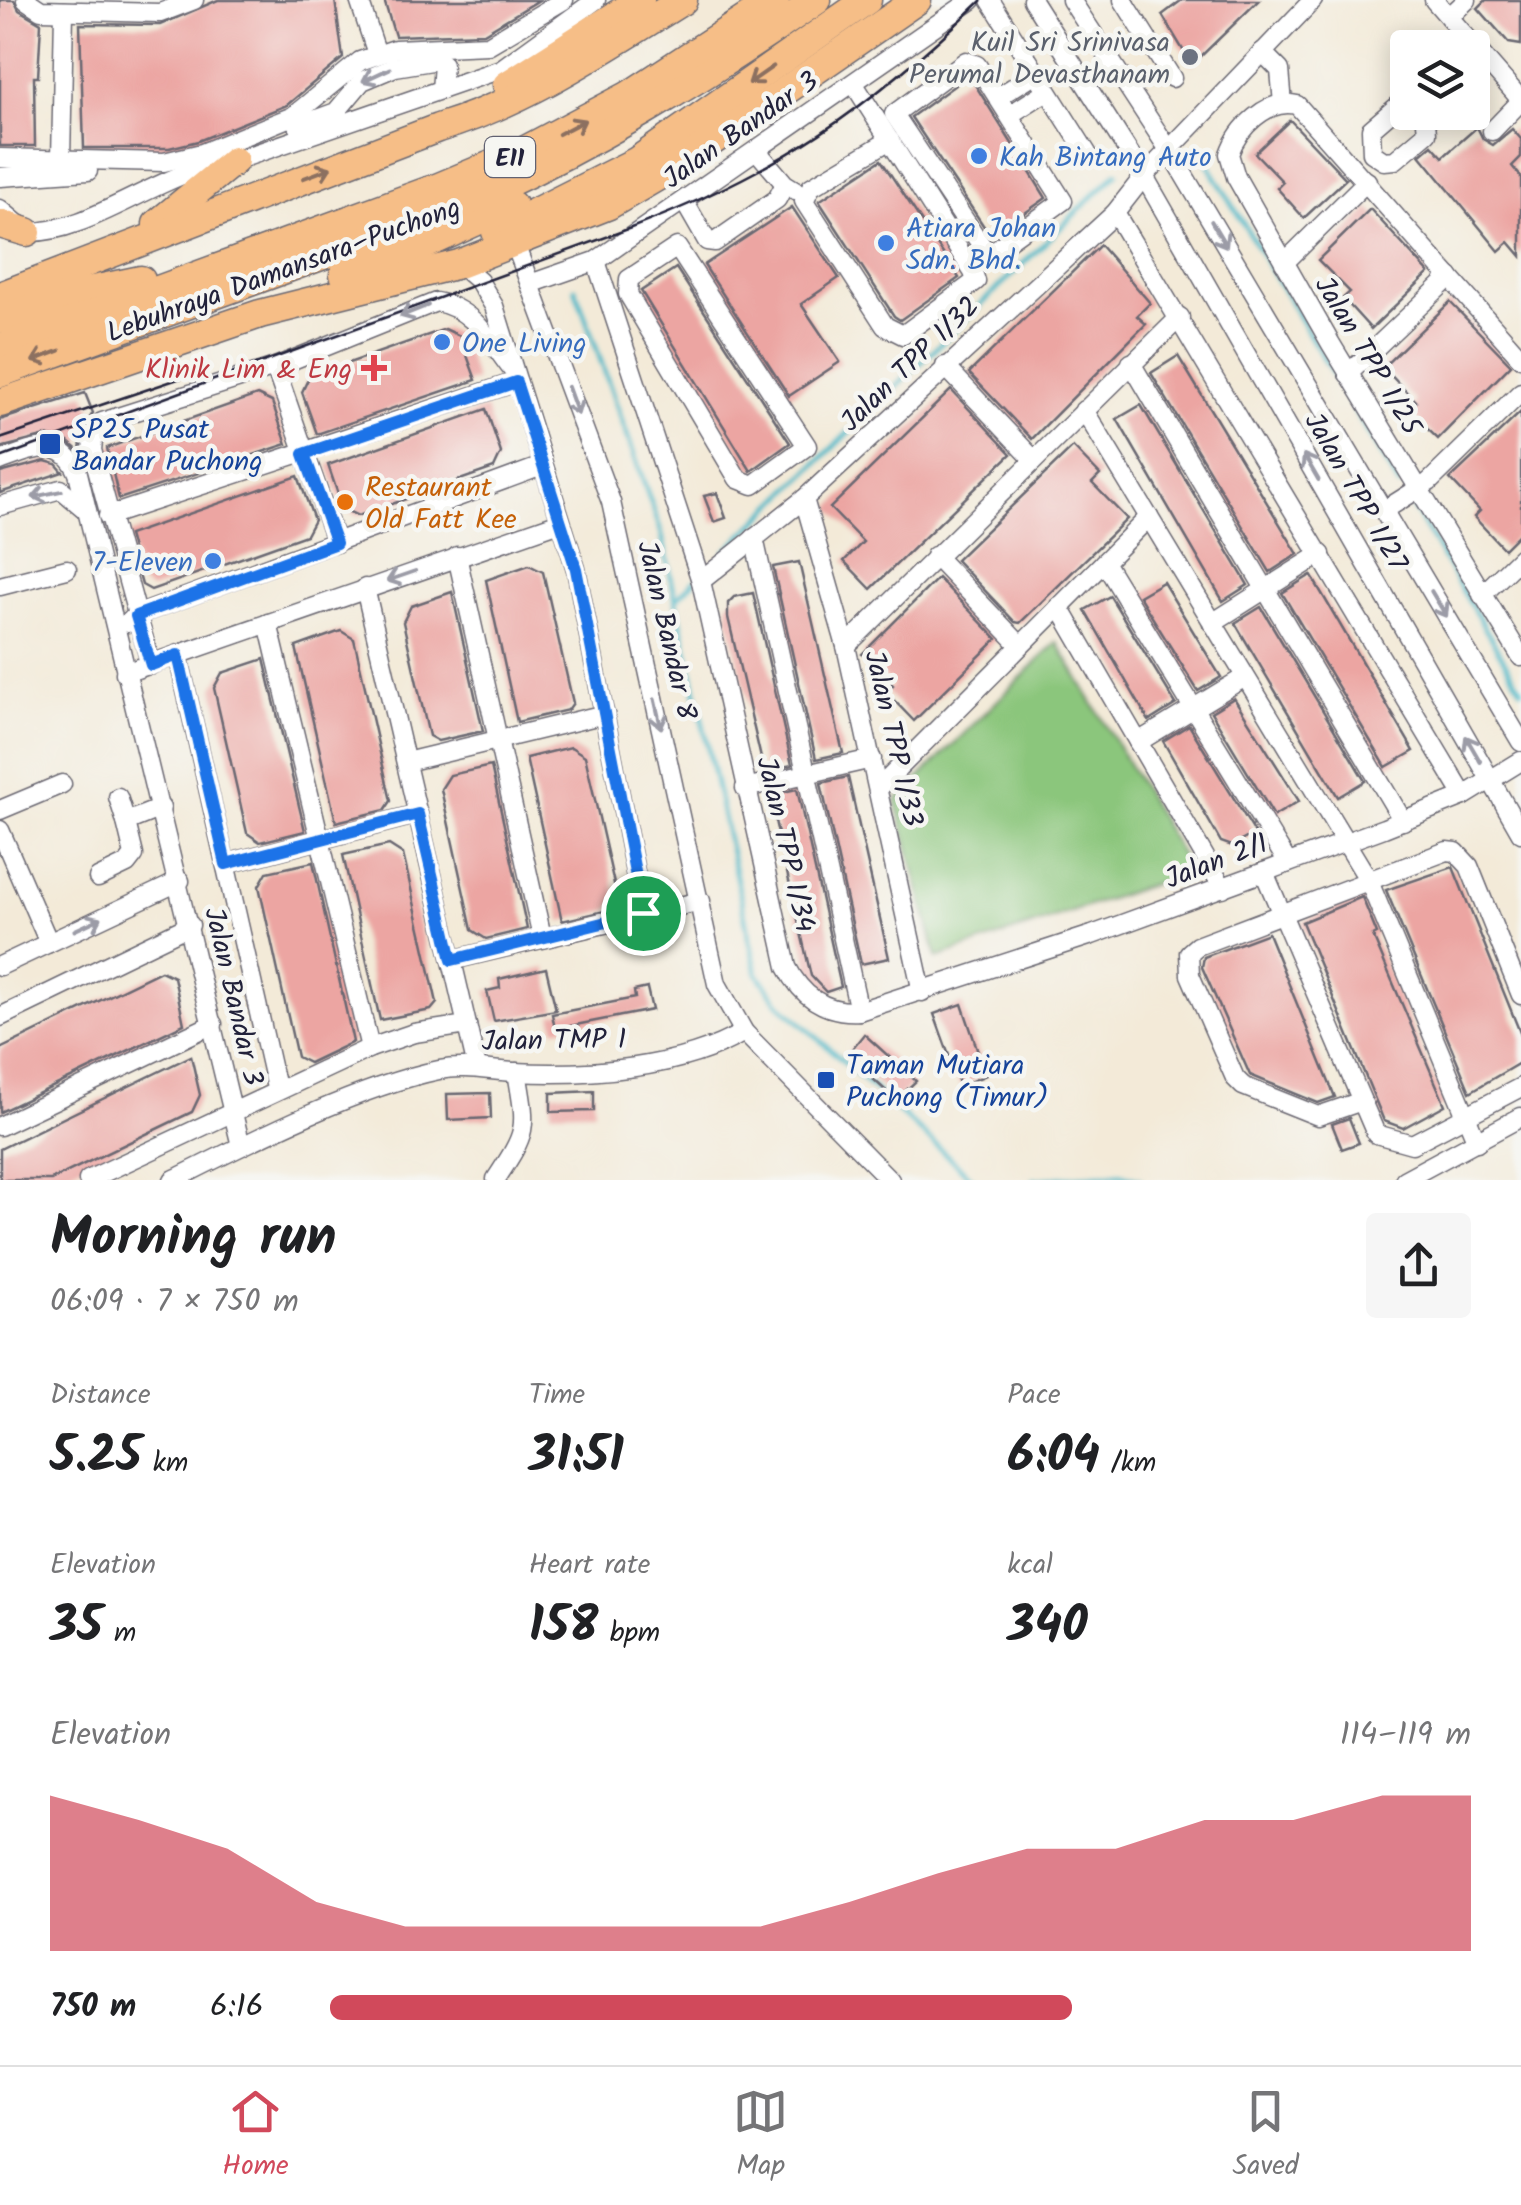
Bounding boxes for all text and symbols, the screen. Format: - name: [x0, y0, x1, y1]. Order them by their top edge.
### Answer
- place label: Kuil Sri Srinivasa Perumal Devasthanam: [909, 21, 1170, 98]
- map controls: [1390, 30, 1490, 130]
- button: layers: [1390, 30, 1490, 130]
- marker: Kuil Sri Srinivasa Perumal Devasthanam: [1179, 46, 1201, 68]
- street label: Jalan Bandar 3: [654, 60, 829, 202]
- one-way arrow: [748, 64, 775, 85]
- one-way arrow: [362, 67, 392, 85]
- one-way arrow: [556, 116, 586, 136]
- place label: Kah Bintang Auto: [999, 136, 1212, 181]
- road number: E11: [485, 137, 535, 177]
- marker: Kah Bintang Auto: [968, 145, 990, 167]
- one-way arrow: [301, 163, 332, 181]
- street label: Lebuhraya Damansara–Puchong: [100, 186, 467, 356]
- place label: Atiara Johan Sdn. Bhd.: [906, 207, 1056, 284]
- one-way arrow: [1209, 219, 1229, 248]
- marker: Atiara Johan Sdn. Bhd.: [875, 232, 897, 254]
- street label: Jalan TPP 1/25: [1301, 268, 1433, 446]
- street label: Jalan TPP 1/32: [830, 286, 991, 443]
- one-way arrow: [399, 304, 430, 322]
- place label: One Living: [462, 322, 587, 367]
- marker: One Living: [431, 331, 453, 353]
- one-way arrow: [32, 348, 63, 366]
- place label: Klinik Lim & Eng: [145, 348, 352, 393]
- marker: Klinik Lim & Eng: [361, 355, 387, 381]
- one-way arrow: [566, 386, 584, 416]
- street label: Jalan TPP 1/27: [1291, 404, 1419, 581]
- place label: SP25 Pusat Bandar Puchong: [72, 408, 263, 485]
- marker: SP25 Pusat Bandar Puchong: [37, 431, 63, 457]
- one-way arrow: [1301, 453, 1321, 481]
- place label: Restaurant Old Fatt Kee: [365, 466, 517, 543]
- one-way arrow: [32, 486, 64, 505]
- marker: Restaurant Old Fatt Kee: [334, 491, 356, 513]
- street label: Jalan Bandar 8: [623, 536, 708, 725]
- place label: 7-Eleven: [92, 541, 193, 586]
- marker: 7-Eleven: [202, 550, 224, 572]
- one-way arrow: [386, 568, 418, 586]
- one-way arrow: [1429, 589, 1449, 618]
- street label: Jalan TPP 1/33: [850, 646, 935, 831]
- one-way arrow: [650, 697, 669, 729]
- one-way arrow: [1462, 734, 1482, 764]
- street label: Jalan TPP 1/34: [742, 752, 827, 937]
- street label: Jalan 2/1: [1159, 822, 1275, 903]
- pin: [601, 871, 686, 956]
- icon: arrive: [616, 886, 671, 941]
- street label: Jalan Bandar 3: [190, 903, 275, 1090]
- one-way arrow: [72, 913, 102, 932]
- street label: Jalan TMP 1: [481, 1018, 627, 1065]
- place label: Taman Mutiara Puchong (Timur): [846, 1044, 1049, 1121]
- marker: Taman Mutiara Puchong (Timur): [815, 1069, 837, 1091]
- text: Morning run: [50, 1196, 337, 1283]
- button: share: [1366, 1213, 1471, 1318]
- text: 06:09 · 7 × 750 m: [50, 1277, 299, 1328]
- text: Distance: [50, 1373, 151, 1418]
- text: Time: [529, 1373, 585, 1418]
- text: Pace: [1007, 1373, 1061, 1418]
- text: 5.25: [50, 1418, 142, 1498]
- text: 31:51: [529, 1418, 624, 1498]
- text: 6:04: [1007, 1418, 1100, 1498]
- text: km: [142, 1441, 188, 1486]
- text: /km: [1100, 1441, 1156, 1486]
- text: Elevation: [50, 1543, 156, 1588]
- text: Heart rate: [529, 1543, 650, 1588]
- text: kcal: [1007, 1543, 1053, 1588]
- text: 35: [50, 1588, 103, 1668]
- text: 158: [529, 1588, 599, 1668]
- text: 340: [1007, 1588, 1088, 1668]
- text: m: [103, 1611, 136, 1656]
- text: bpm: [599, 1611, 660, 1656]
- text: Elevation: [50, 1710, 171, 1761]
- text: 114–119 m: [1340, 1710, 1471, 1761]
- text: 750 m: [50, 1982, 136, 2033]
- text: 6:16: [210, 1982, 264, 2033]
- tab: Home: [222, 2084, 289, 2189]
- tab: Map: [733, 2084, 788, 2189]
- tab: Saved: [1232, 2084, 1299, 2189]

